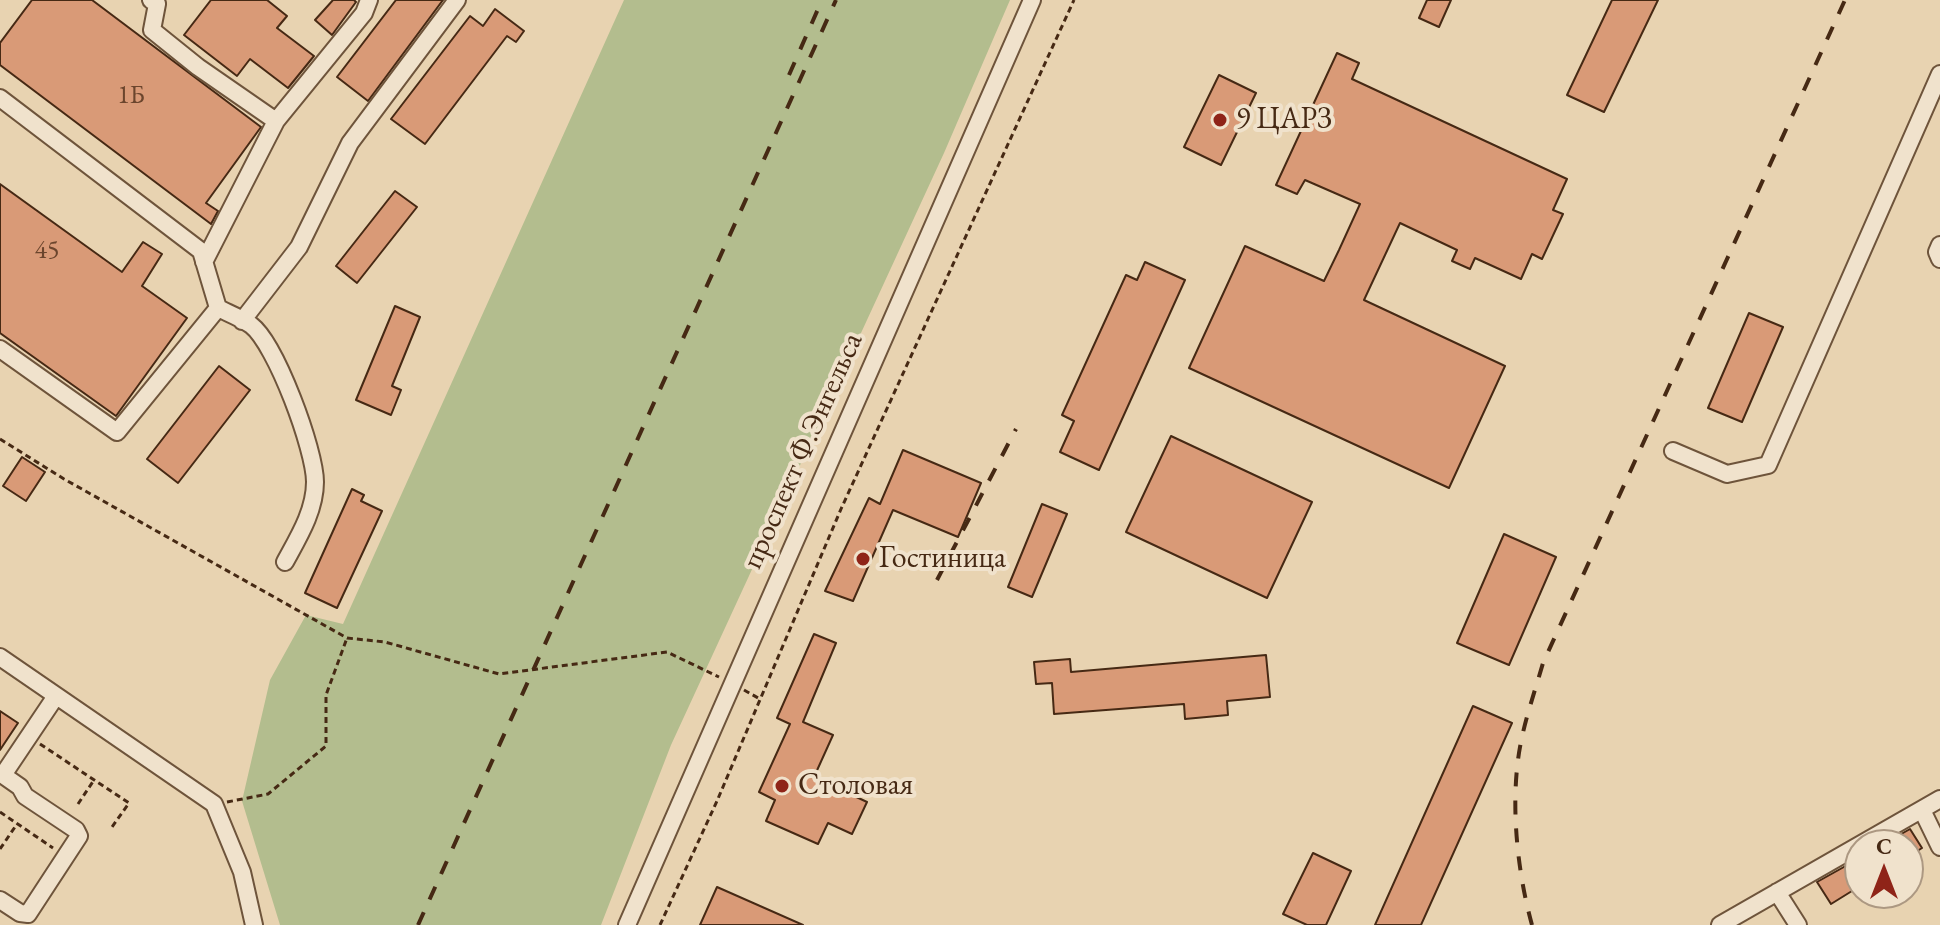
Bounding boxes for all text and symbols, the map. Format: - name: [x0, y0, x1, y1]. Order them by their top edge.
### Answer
- house number: 1Б: [117, 80, 145, 112]
- place label: 9 ЦАРЗ: [1236, 102, 1332, 138]
- marker: 9 ЦАРЗ: [1211, 111, 1229, 129]
- house number: 45: [35, 235, 59, 267]
- street label: проспект Ф.Энгельса: [735, 328, 871, 574]
- place label: Гостиница: [879, 541, 1006, 577]
- marker: Гостиница: [854, 550, 872, 568]
- place label: Столовая: [798, 768, 913, 804]
- marker: Столовая: [773, 777, 791, 795]
- north arrow: [1844, 829, 1924, 909]
- text: С: [1876, 832, 1892, 861]

